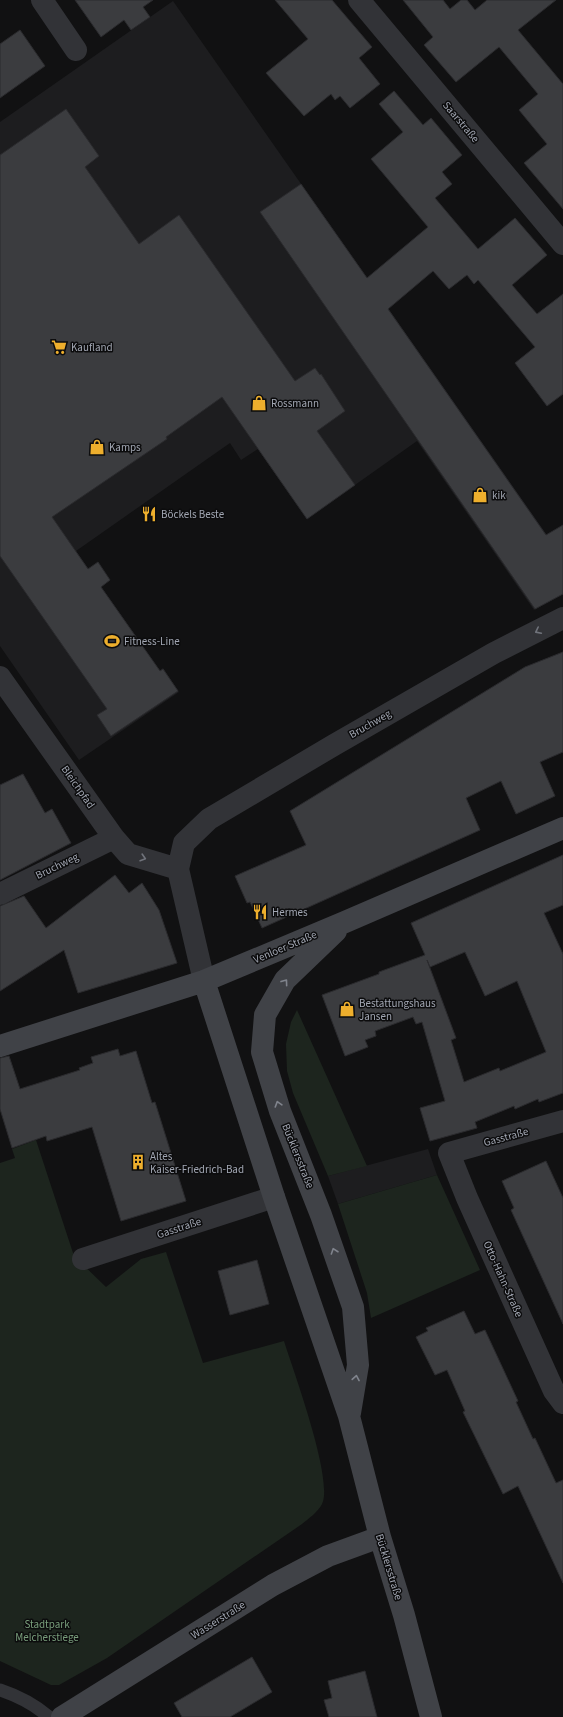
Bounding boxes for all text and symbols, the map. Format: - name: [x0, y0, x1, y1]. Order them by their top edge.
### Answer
- street label: Saarstraße: [439, 98, 483, 146]
- supermarket icon: Kaufland: [50, 338, 68, 356]
- place label: Kaufland: [71, 340, 113, 355]
- shop icon: Rossmann: [250, 394, 268, 412]
- place label: Rossmann: [271, 396, 319, 411]
- shop icon: Kamps: [88, 438, 106, 456]
- place label: Kamps: [109, 440, 141, 455]
- shop icon: kik: [471, 486, 489, 504]
- place label: kik: [492, 488, 506, 503]
- restaurant icon: Böckels Beste: [140, 505, 158, 523]
- place label: Böckels Beste: [161, 507, 225, 522]
- one-way arrow: [535, 626, 542, 633]
- sports icon: Fitness-Line: [103, 632, 121, 650]
- place label: Fitness-Line: [124, 634, 180, 649]
- street label: Bruchweg: [346, 706, 394, 742]
- street label: Bleichpfad: [58, 763, 98, 811]
- street label: Bruchweg: [33, 849, 81, 883]
- one-way arrow: [139, 853, 146, 862]
- restaurant icon: Hermes: [251, 903, 269, 921]
- place label: Hermes: [272, 905, 308, 920]
- street label: Venloer Straße: [251, 927, 319, 967]
- one-way arrow: [280, 979, 287, 986]
- place label: Bestattungshaus Jansen: [359, 996, 436, 1024]
- shop icon: Bestattungshaus Jansen: [338, 1000, 356, 1018]
- one-way arrow: [274, 1100, 283, 1107]
- street label: Bücklersstraße: [278, 1121, 318, 1191]
- street label: Gasstraße: [482, 1124, 531, 1150]
- place label: Altes Kaiser-Friedrich-Bad: [150, 1149, 244, 1177]
- building icon: Altes Kaiser-Friedrich-Bad: [129, 1153, 147, 1171]
- street label: Gasstraße: [155, 1214, 204, 1242]
- street label: Otto-Hahn-Straße: [479, 1238, 527, 1320]
- one-way arrow: [330, 1248, 338, 1255]
- one-way arrow: [351, 1375, 360, 1381]
- street label: Bücklersstraße: [372, 1532, 406, 1602]
- street label: Wasserstraße: [188, 1597, 248, 1643]
- park label: Stadtpark Melcherstiege: [15, 1617, 79, 1645]

